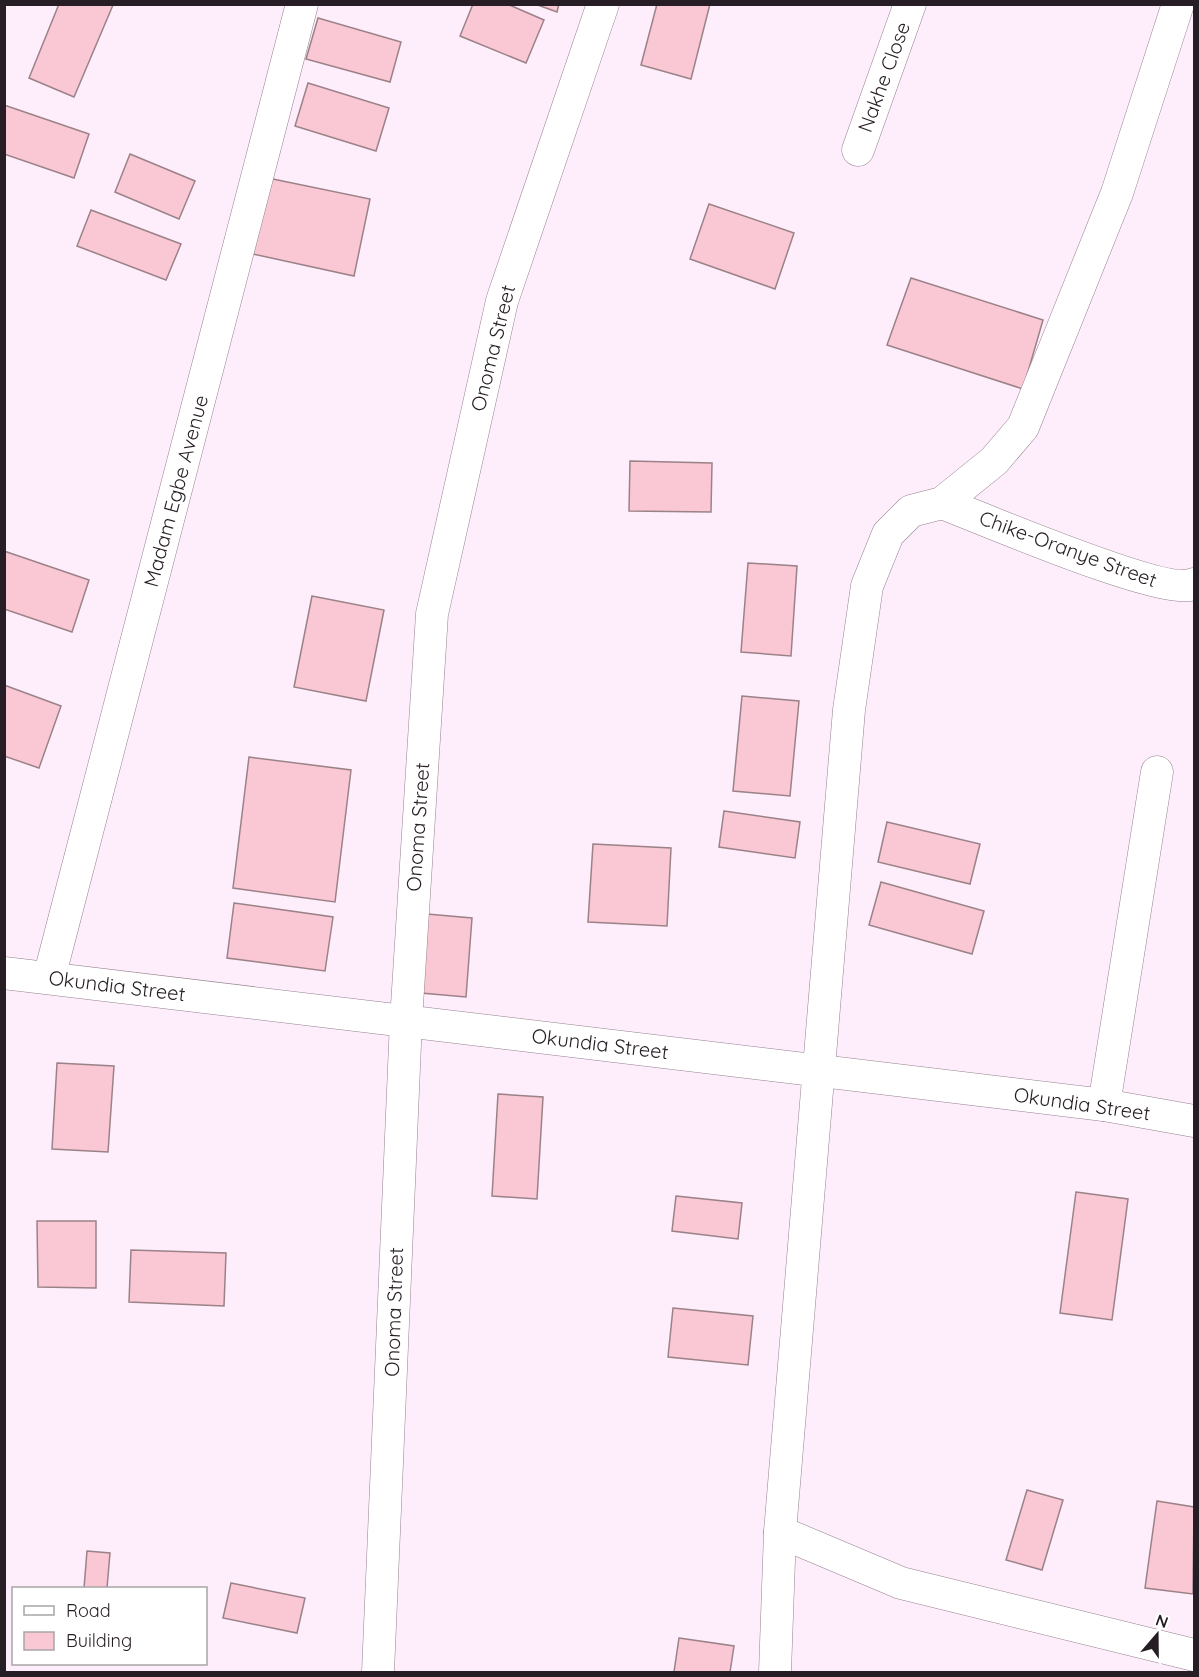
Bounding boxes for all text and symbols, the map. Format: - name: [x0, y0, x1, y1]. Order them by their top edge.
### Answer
- street label: Nakhe Close: [852, 18, 915, 135]
- street label: Onoma Street: [465, 282, 520, 414]
- street label: Madam Egbe Avenue: [138, 392, 213, 590]
- street label: Chike-Oranye Street: [976, 505, 1161, 592]
- street label: Onoma Street: [401, 761, 435, 892]
- street label: Okundia Street: [47, 965, 187, 1006]
- street label: Okundia Street: [530, 1023, 670, 1064]
- street label: Okundia Street: [1012, 1082, 1152, 1125]
- street label: Onoma Street: [379, 1247, 408, 1377]
- legend: [12, 1587, 207, 1665]
- text: Road: [66, 1599, 111, 1622]
- north arrow: [1127, 1605, 1187, 1665]
- text: N: [1153, 1609, 1171, 1632]
- text: Building: [66, 1629, 132, 1652]

